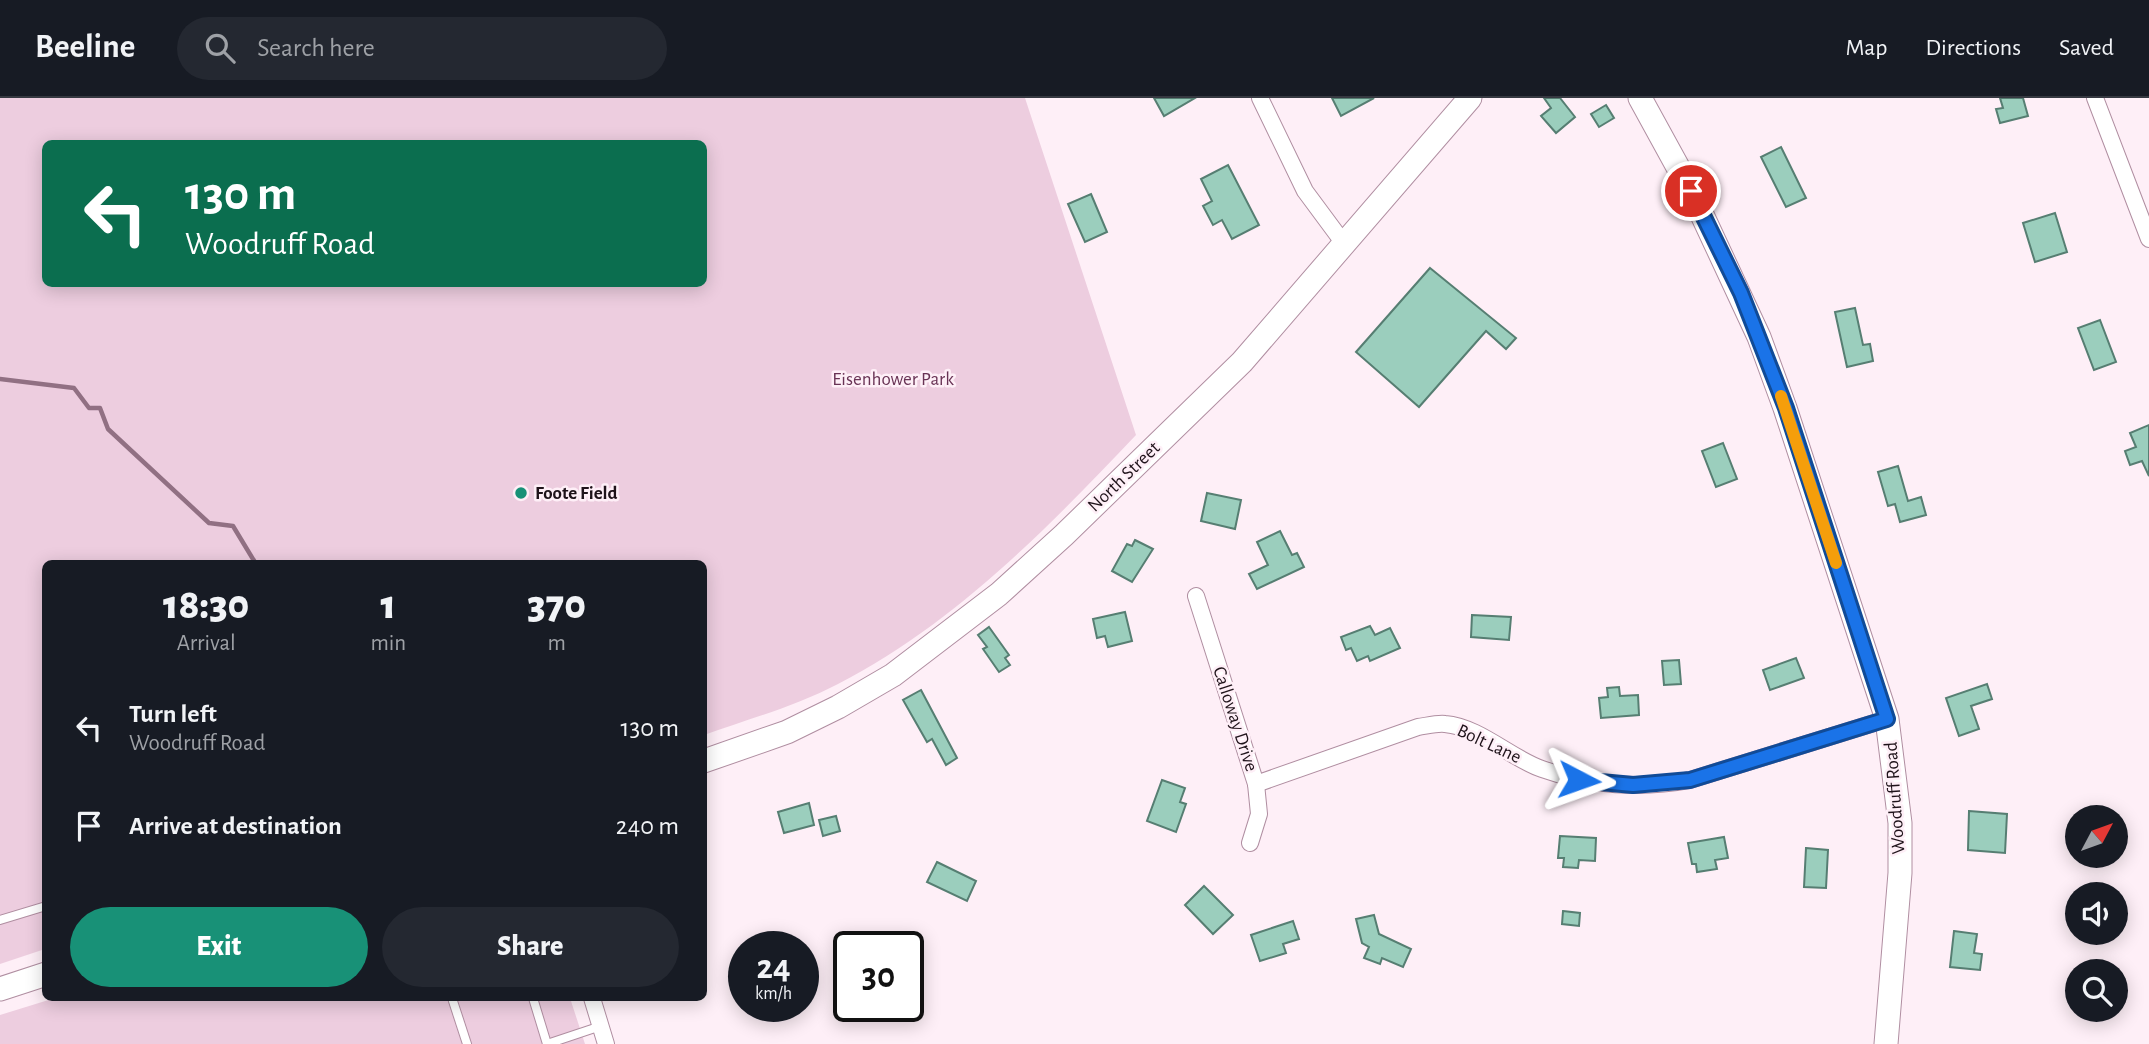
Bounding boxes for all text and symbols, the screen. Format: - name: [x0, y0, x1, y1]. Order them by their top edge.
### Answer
- search box: [177, 17, 667, 80]
- icon: search: [201, 29, 239, 67]
- text: Beeline: [35, 31, 135, 64]
- text: Search here: [257, 35, 375, 61]
- text: Map: [1845, 36, 1887, 60]
- text: Directions: [1925, 36, 2021, 60]
- text: Saved: [2059, 36, 2114, 60]
- pin: [1661, 161, 1721, 221]
- icon: left: [70, 168, 161, 259]
- text: 130 m: [185, 170, 296, 219]
- icon: arrive: [1672, 172, 1710, 210]
- text: Woodruff Road: [185, 228, 375, 260]
- park label: Eisenhower Park: [832, 370, 954, 389]
- street label: North Street: [1084, 438, 1164, 516]
- place label: Foote Field: [535, 484, 618, 503]
- marker: Foote Field: [513, 485, 529, 501]
- text: 18:30: [163, 584, 249, 626]
- text: 1: [381, 584, 396, 626]
- text: 370: [527, 584, 586, 626]
- text: Arrival: [177, 632, 236, 655]
- text: min: [370, 632, 406, 655]
- text: m: [547, 632, 566, 655]
- street label: Calloway Drive: [1209, 664, 1261, 774]
- text: Turn left: [129, 701, 217, 727]
- icon: left: [70, 709, 108, 747]
- text: 130 m: [621, 715, 679, 741]
- street label: Bolt Lane: [1454, 721, 1524, 767]
- text: Woodruff Road: [129, 732, 265, 755]
- street label: Woodruff Road: [1882, 741, 1908, 855]
- position arrow: [1542, 743, 1616, 817]
- north arrow: [2065, 805, 2128, 868]
- map controls: [2065, 805, 2128, 1022]
- icon: arrive: [70, 807, 108, 845]
- text: Arrive at destination: [129, 813, 342, 839]
- text: 240 m: [616, 813, 679, 839]
- button: sound: [2065, 882, 2128, 945]
- button: Exit: [70, 907, 368, 987]
- button: Share: [382, 907, 679, 987]
- speed limit sign: 30: [833, 931, 924, 1022]
- text: 24: [756, 950, 791, 985]
- button: search: [2065, 959, 2128, 1022]
- text: km/h: [755, 985, 792, 1003]

